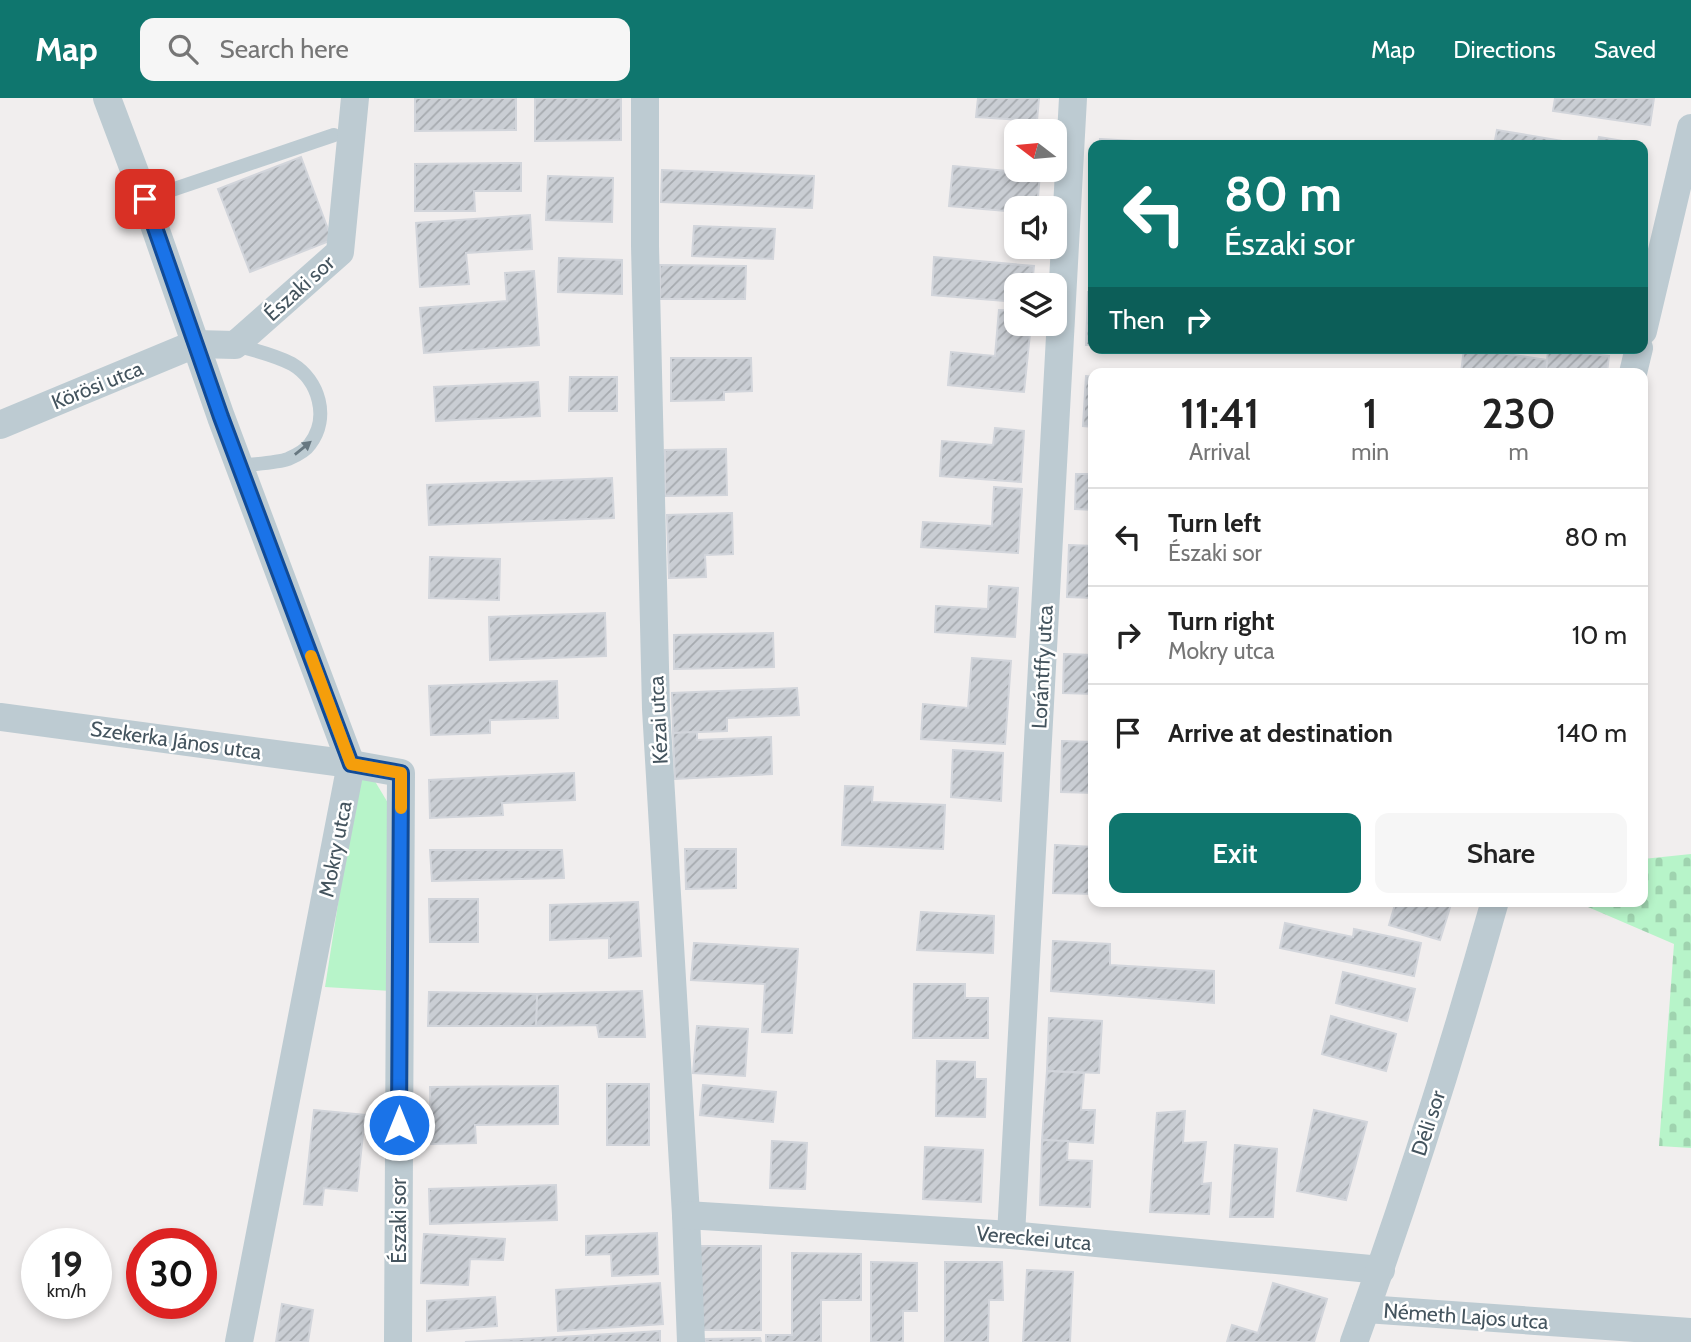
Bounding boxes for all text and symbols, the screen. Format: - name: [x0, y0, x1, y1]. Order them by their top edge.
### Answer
- search box: [140, 18, 630, 81]
- text: Map: [35, 29, 98, 69]
- icon: search: [164, 30, 202, 68]
- text: Search here: [220, 33, 349, 65]
- text: Map: [1371, 35, 1415, 64]
- text: Directions: [1453, 35, 1556, 64]
- text: Saved: [1594, 35, 1656, 64]
- north arrow: [1004, 119, 1068, 182]
- map controls: [1004, 119, 1067, 336]
- text: 80 m: [1224, 164, 1342, 223]
- icon: left: [1109, 168, 1200, 259]
- pin: [115, 169, 175, 229]
- icon: arrive: [126, 180, 164, 218]
- button: sound: [1004, 196, 1067, 259]
- text: Északi sor: [1224, 224, 1355, 263]
- street label: Északi sor: [259, 250, 339, 326]
- button: layers: [1004, 273, 1067, 336]
- icon: right: [1179, 301, 1217, 339]
- text: Then: [1109, 304, 1165, 336]
- street label: Körösi utca: [48, 355, 146, 415]
- text: 11:41: [1180, 387, 1259, 439]
- text: 1: [1363, 387, 1378, 439]
- text: 230: [1481, 387, 1556, 439]
- text: Arrival: [1189, 438, 1250, 466]
- text: min: [1351, 438, 1389, 466]
- text: m: [1509, 438, 1529, 466]
- one-way arrow: [294, 440, 312, 455]
- text: Turn left: [1168, 507, 1261, 539]
- icon: left: [1109, 518, 1147, 556]
- text: 80 m: [1564, 521, 1627, 553]
- text: Északi sor: [1168, 539, 1262, 567]
- street label: Lorántffy utca: [1026, 604, 1058, 730]
- text: Turn right: [1168, 605, 1274, 637]
- icon: right: [1109, 616, 1147, 654]
- text: 10 m: [1572, 619, 1627, 651]
- text: Mokry utca: [1168, 637, 1275, 665]
- street label: Kézai utca: [643, 675, 673, 765]
- icon: arrive: [1109, 714, 1147, 752]
- street label: Szekerka János utca: [89, 716, 263, 764]
- text: Arrive at destination: [1168, 717, 1393, 749]
- text: 140 m: [1557, 717, 1627, 749]
- street label: Mokry utca: [313, 799, 357, 899]
- button: Exit: [1109, 813, 1361, 893]
- button: Share: [1375, 813, 1627, 893]
- street label: Déli sor: [1406, 1087, 1450, 1159]
- position arrow: [362, 1088, 436, 1162]
- street label: Északi sor: [386, 1178, 411, 1264]
- street label: Vereckei utca: [975, 1221, 1093, 1255]
- speed limit sign: 30: [126, 1228, 217, 1319]
- text: 19: [50, 1243, 83, 1286]
- text: km/h: [47, 1280, 86, 1302]
- street label: Németh Lajos utca: [1383, 1298, 1549, 1335]

